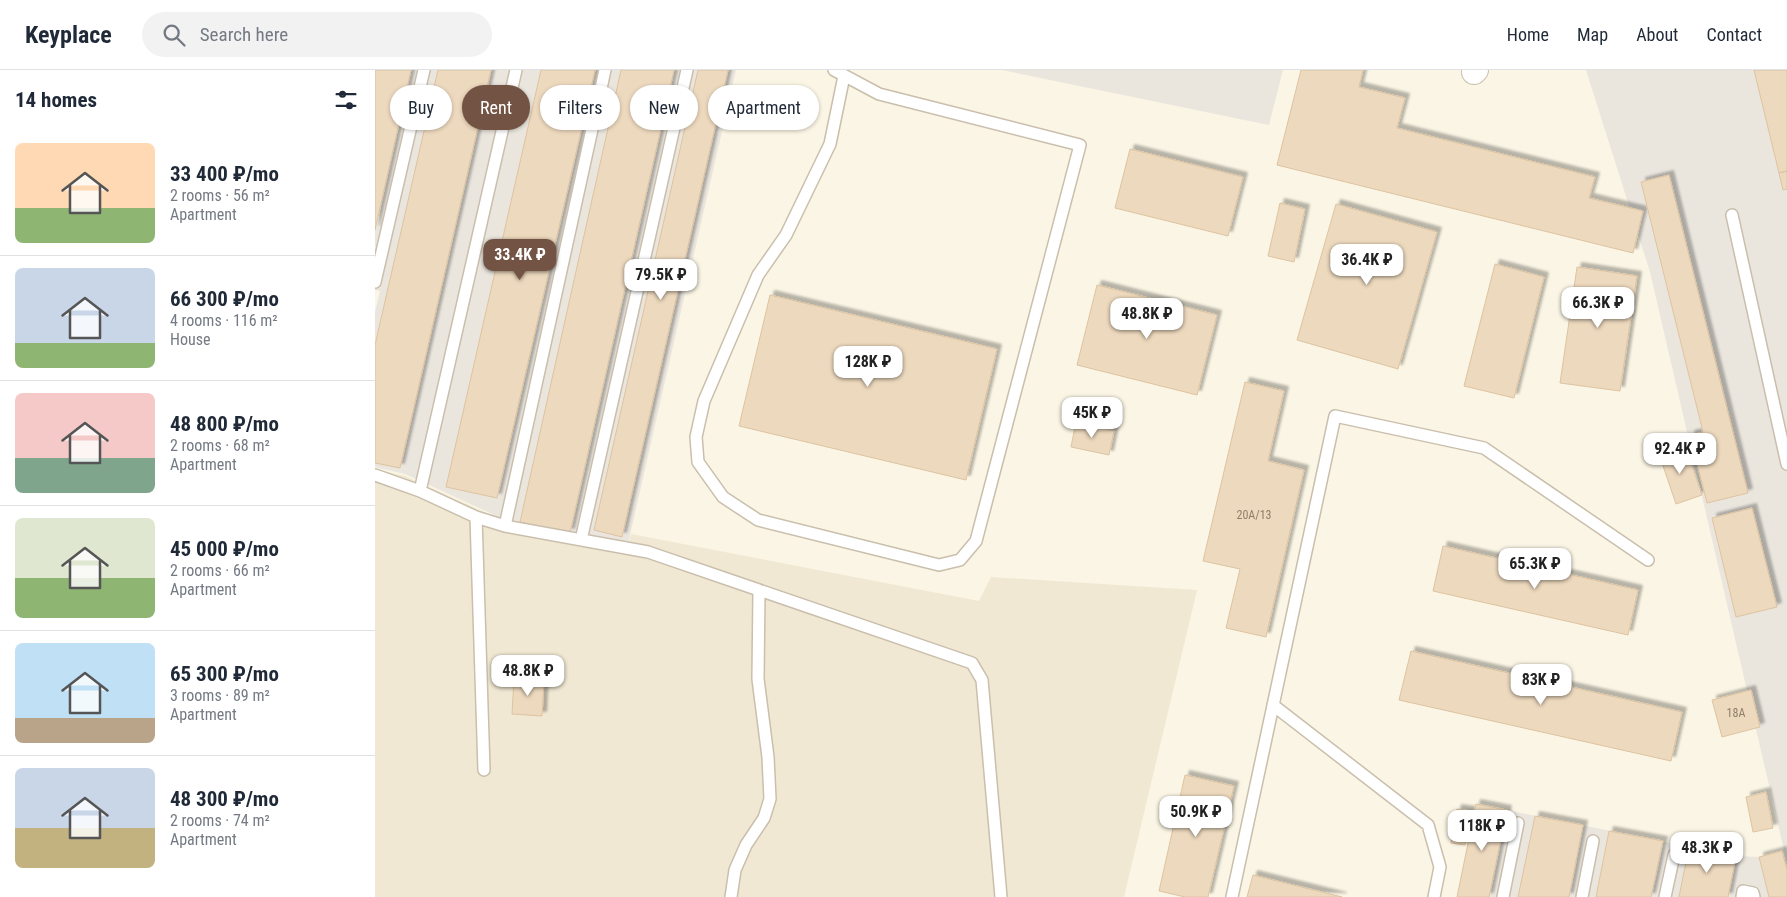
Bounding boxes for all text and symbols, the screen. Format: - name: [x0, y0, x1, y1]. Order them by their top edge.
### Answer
- search box: [142, 12, 492, 57]
- text: Keyplace: [25, 21, 112, 49]
- icon: search: [160, 21, 188, 49]
- text: Search here: [200, 23, 288, 46]
- text: Home: [1507, 24, 1549, 45]
- text: Map: [1577, 24, 1608, 45]
- text: About: [1636, 24, 1678, 45]
- text: Contact: [1706, 24, 1762, 45]
- chip: Buy: [390, 85, 452, 130]
- chip: Rent: [462, 85, 530, 130]
- chip: Filters: [540, 85, 620, 130]
- chip: New: [630, 85, 698, 130]
- chip: Apartment: [708, 85, 819, 130]
- icon: filters: [332, 86, 360, 114]
- text: 14 homes: [15, 88, 97, 112]
- text: 33 400 ₽/mo: [170, 162, 279, 186]
- icon: home: [55, 163, 115, 223]
- text: 2 rooms · 56 m²: [170, 186, 270, 205]
- text: Apartment: [170, 205, 237, 224]
- pin: 33.4K ₽: [474, 238, 566, 281]
- pin: 36.4K ₽: [1321, 244, 1413, 286]
- text: 33.4K ₽: [494, 245, 546, 264]
- text: 36.4K ₽: [1341, 250, 1393, 269]
- pin: 79.5K ₽: [615, 258, 707, 301]
- text: 79.5K ₽: [635, 265, 687, 284]
- pin: 66.3K ₽: [1552, 286, 1644, 329]
- text: 66 300 ₽/mo: [170, 287, 279, 311]
- icon: home: [55, 288, 115, 348]
- text: 66.3K ₽: [1572, 293, 1624, 312]
- pin: 48.8K ₽: [1101, 298, 1193, 340]
- text: 48.8K ₽: [1121, 304, 1173, 323]
- text: 4 rooms · 116 m²: [170, 311, 278, 330]
- text: House: [170, 330, 210, 349]
- pin: 128K ₽: [827, 346, 909, 388]
- text: 128K ₽: [845, 352, 891, 371]
- pin: 45K ₽: [1057, 396, 1127, 439]
- text: 45K ₽: [1073, 403, 1111, 422]
- text: 48 800 ₽/mo: [170, 412, 279, 436]
- icon: home: [55, 413, 115, 473]
- pin: 92.4K ₽: [1634, 432, 1726, 475]
- text: 2 rooms · 68 m²: [170, 436, 270, 455]
- text: 92.4K ₽: [1654, 439, 1706, 458]
- text: Apartment: [170, 455, 237, 474]
- house number: 20А/13: [1236, 508, 1272, 522]
- text: 45 000 ₽/mo: [170, 537, 279, 561]
- icon: home: [55, 538, 115, 598]
- pin: 65.3K ₽: [1489, 548, 1581, 590]
- text: 65.3K ₽: [1509, 554, 1561, 573]
- text: 2 rooms · 66 m²: [170, 561, 270, 580]
- text: Apartment: [170, 580, 237, 599]
- pin: 48.8K ₽: [482, 654, 574, 697]
- text: 48.8K ₽: [502, 661, 554, 680]
- text: 65 300 ₽/mo: [170, 662, 279, 686]
- icon: home: [55, 663, 115, 723]
- pin: 83K ₽: [1506, 664, 1576, 706]
- text: 83K ₽: [1522, 670, 1560, 689]
- text: 3 rooms · 89 m²: [170, 686, 270, 705]
- text: Apartment: [170, 705, 237, 724]
- house number: 18А: [1727, 706, 1745, 720]
- text: 48 300 ₽/mo: [170, 787, 279, 811]
- icon: home: [55, 788, 115, 848]
- pin: 50.9K ₽: [1150, 796, 1242, 838]
- text: 50.9K ₽: [1170, 802, 1222, 821]
- pin: 118K ₽: [1441, 810, 1523, 852]
- text: 2 rooms · 74 m²: [170, 811, 270, 830]
- text: 118K ₽: [1459, 816, 1505, 835]
- text: Apartment: [170, 830, 237, 849]
- pin: 48.3K ₽: [1661, 832, 1753, 874]
- text: 48.3K ₽: [1681, 838, 1733, 857]

